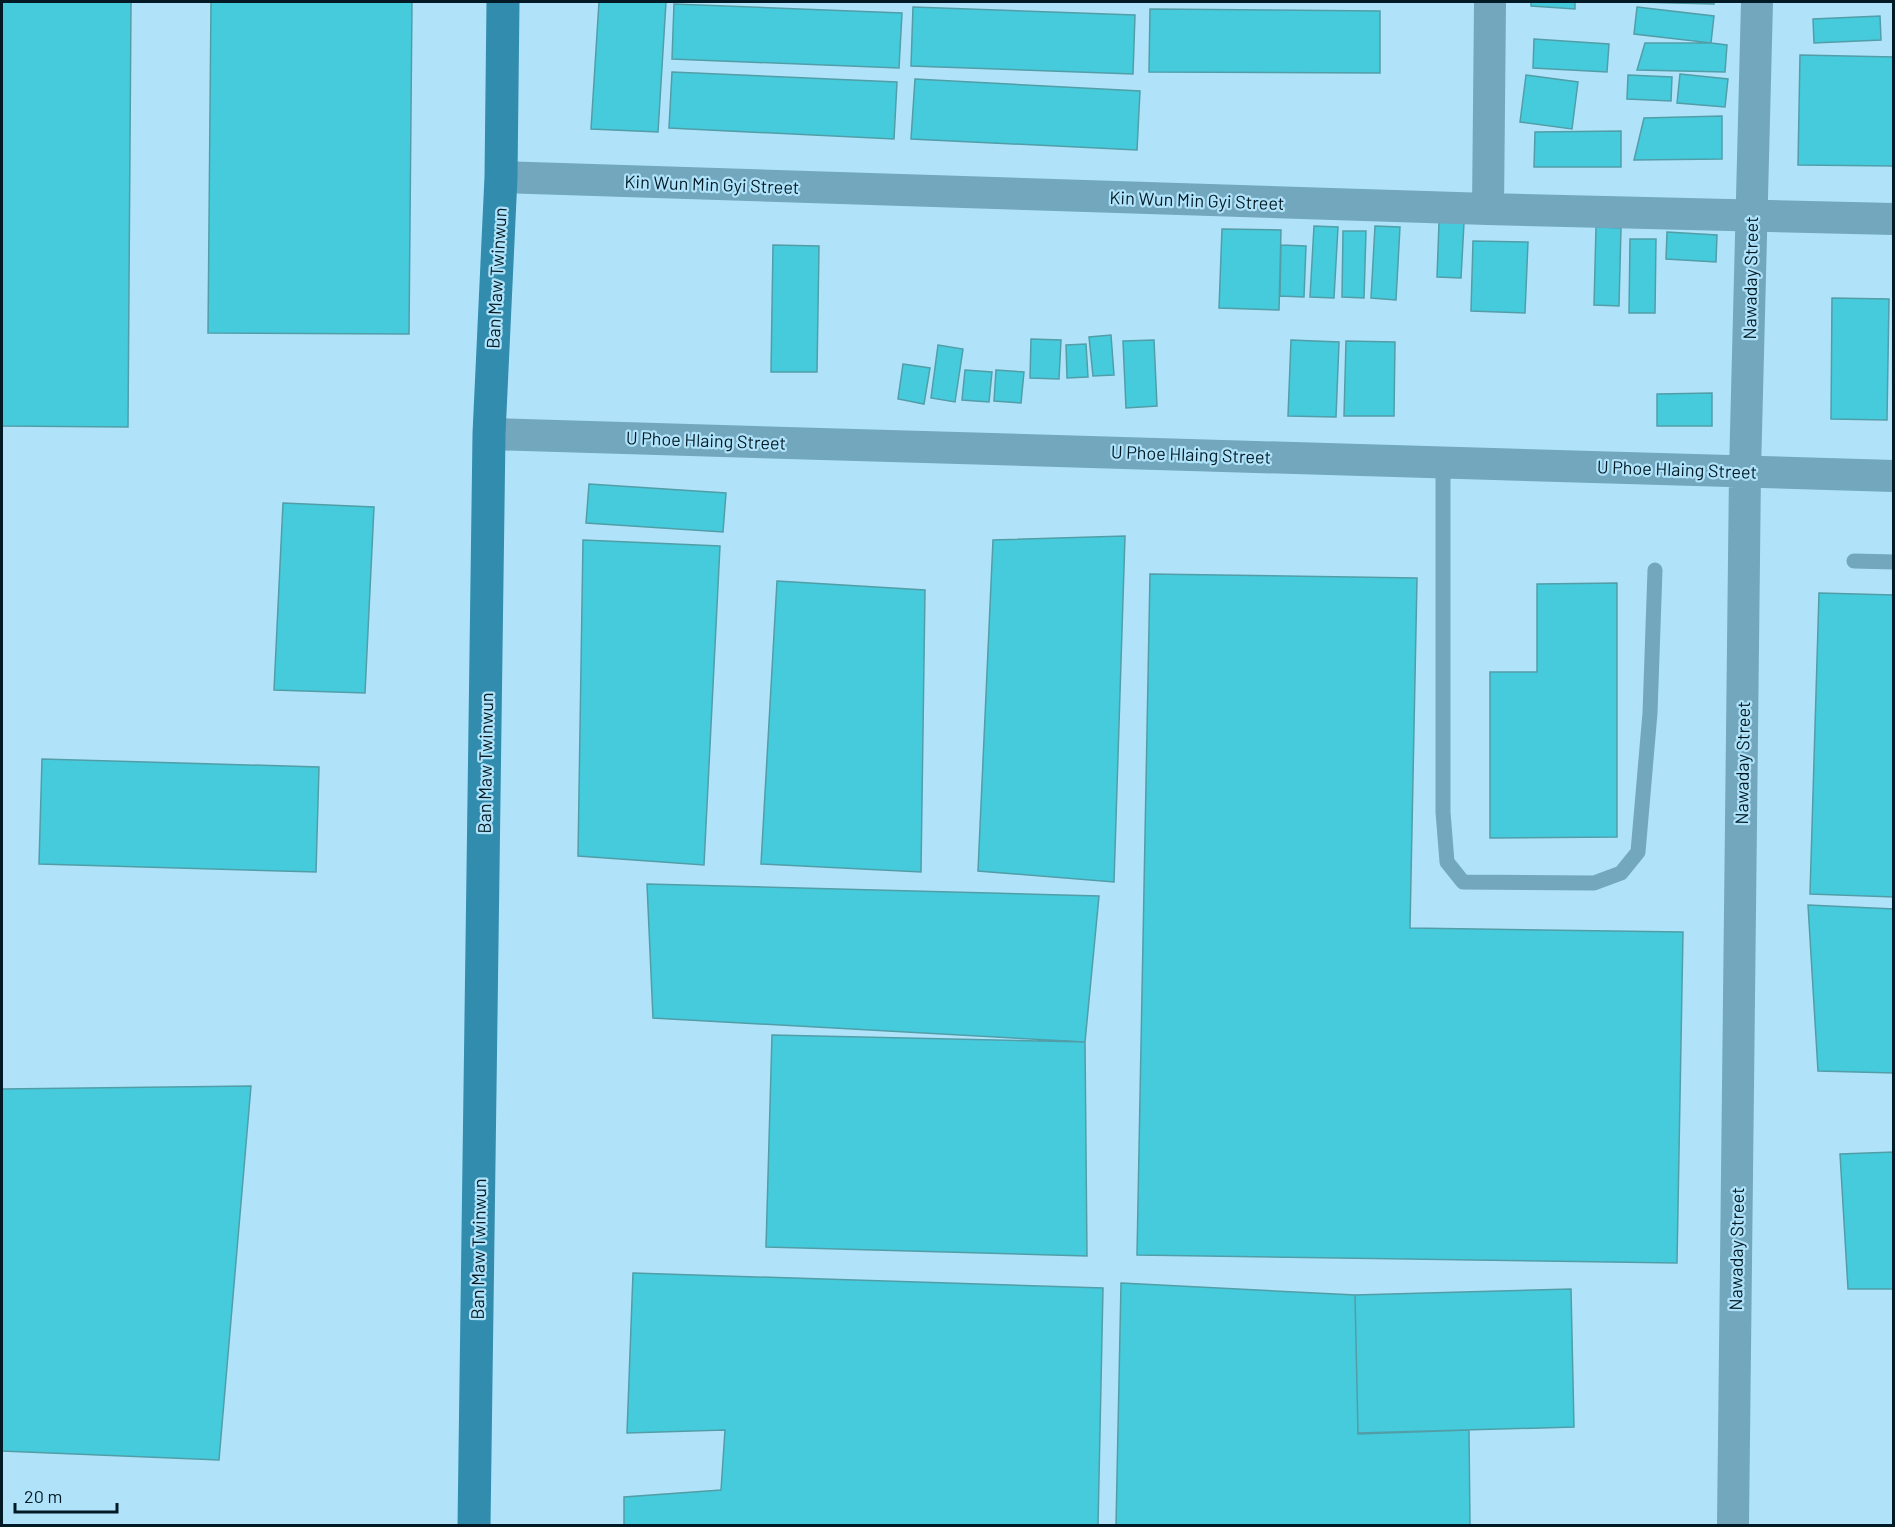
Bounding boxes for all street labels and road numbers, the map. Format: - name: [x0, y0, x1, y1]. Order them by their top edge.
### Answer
- street label: Kin Wun Min Gyi Street: [624, 170, 800, 198]
- street label: Kin Wun Min Gyi Street: [1109, 186, 1285, 214]
- street label: Ban Maw Twinwun: [481, 207, 511, 349]
- street label: Nawaday Street: [1738, 216, 1762, 340]
- street label: U Phoe Hlaing Street: [626, 426, 786, 454]
- street label: U Phoe Hlaing Street: [1111, 440, 1271, 468]
- street label: U Phoe Hlaing Street: [1597, 455, 1757, 483]
- street label: Ban Maw Twinwun: [473, 692, 497, 834]
- street label: Nawaday Street: [1730, 701, 1754, 825]
- street label: Ban Maw Twinwun: [466, 1178, 490, 1320]
- street label: Nawaday Street: [1724, 1187, 1748, 1311]

